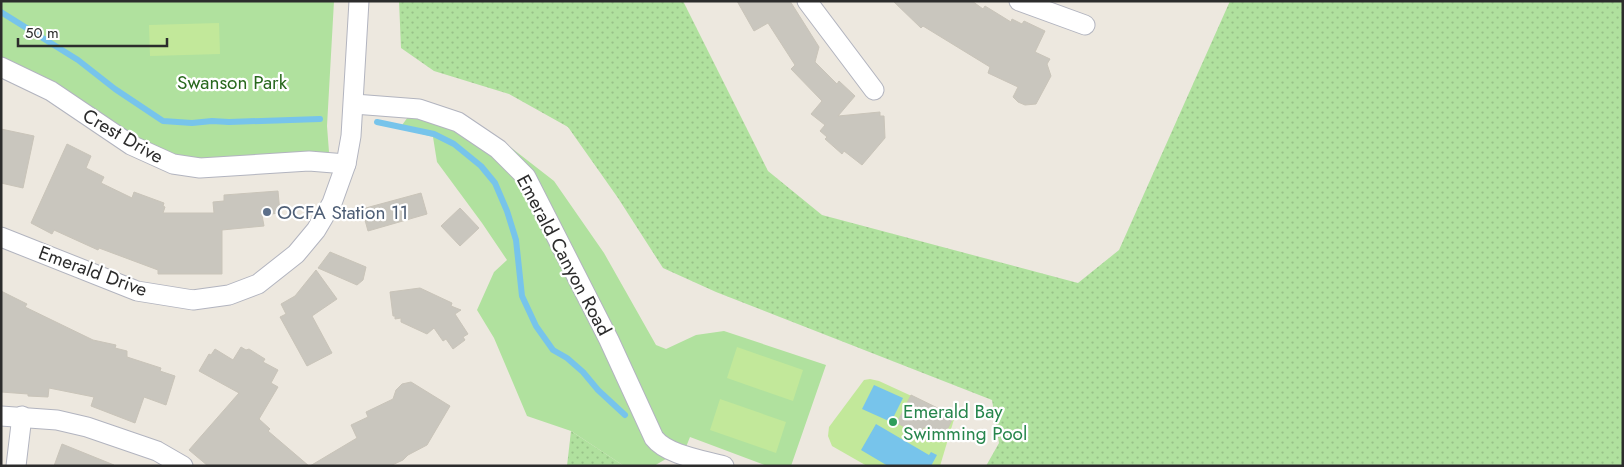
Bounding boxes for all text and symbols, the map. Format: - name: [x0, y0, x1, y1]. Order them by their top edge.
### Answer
- scale bar: [18, 15, 166, 47]
- text: 50 m: [25, 22, 59, 44]
- park label: Swanson Park: [177, 69, 288, 96]
- street label: Crest Drive: [78, 102, 169, 170]
- street label: Emerald Canyon Road: [510, 170, 618, 340]
- place label: OCFA Station 11: [277, 199, 408, 226]
- marker: OCFA Station 11: [261, 206, 273, 218]
- street label: Emerald Drive: [35, 239, 151, 303]
- place label: Emerald Bay Swimming Pool: [903, 398, 1027, 447]
- marker: Emerald Bay Swimming Pool: [887, 416, 899, 428]

